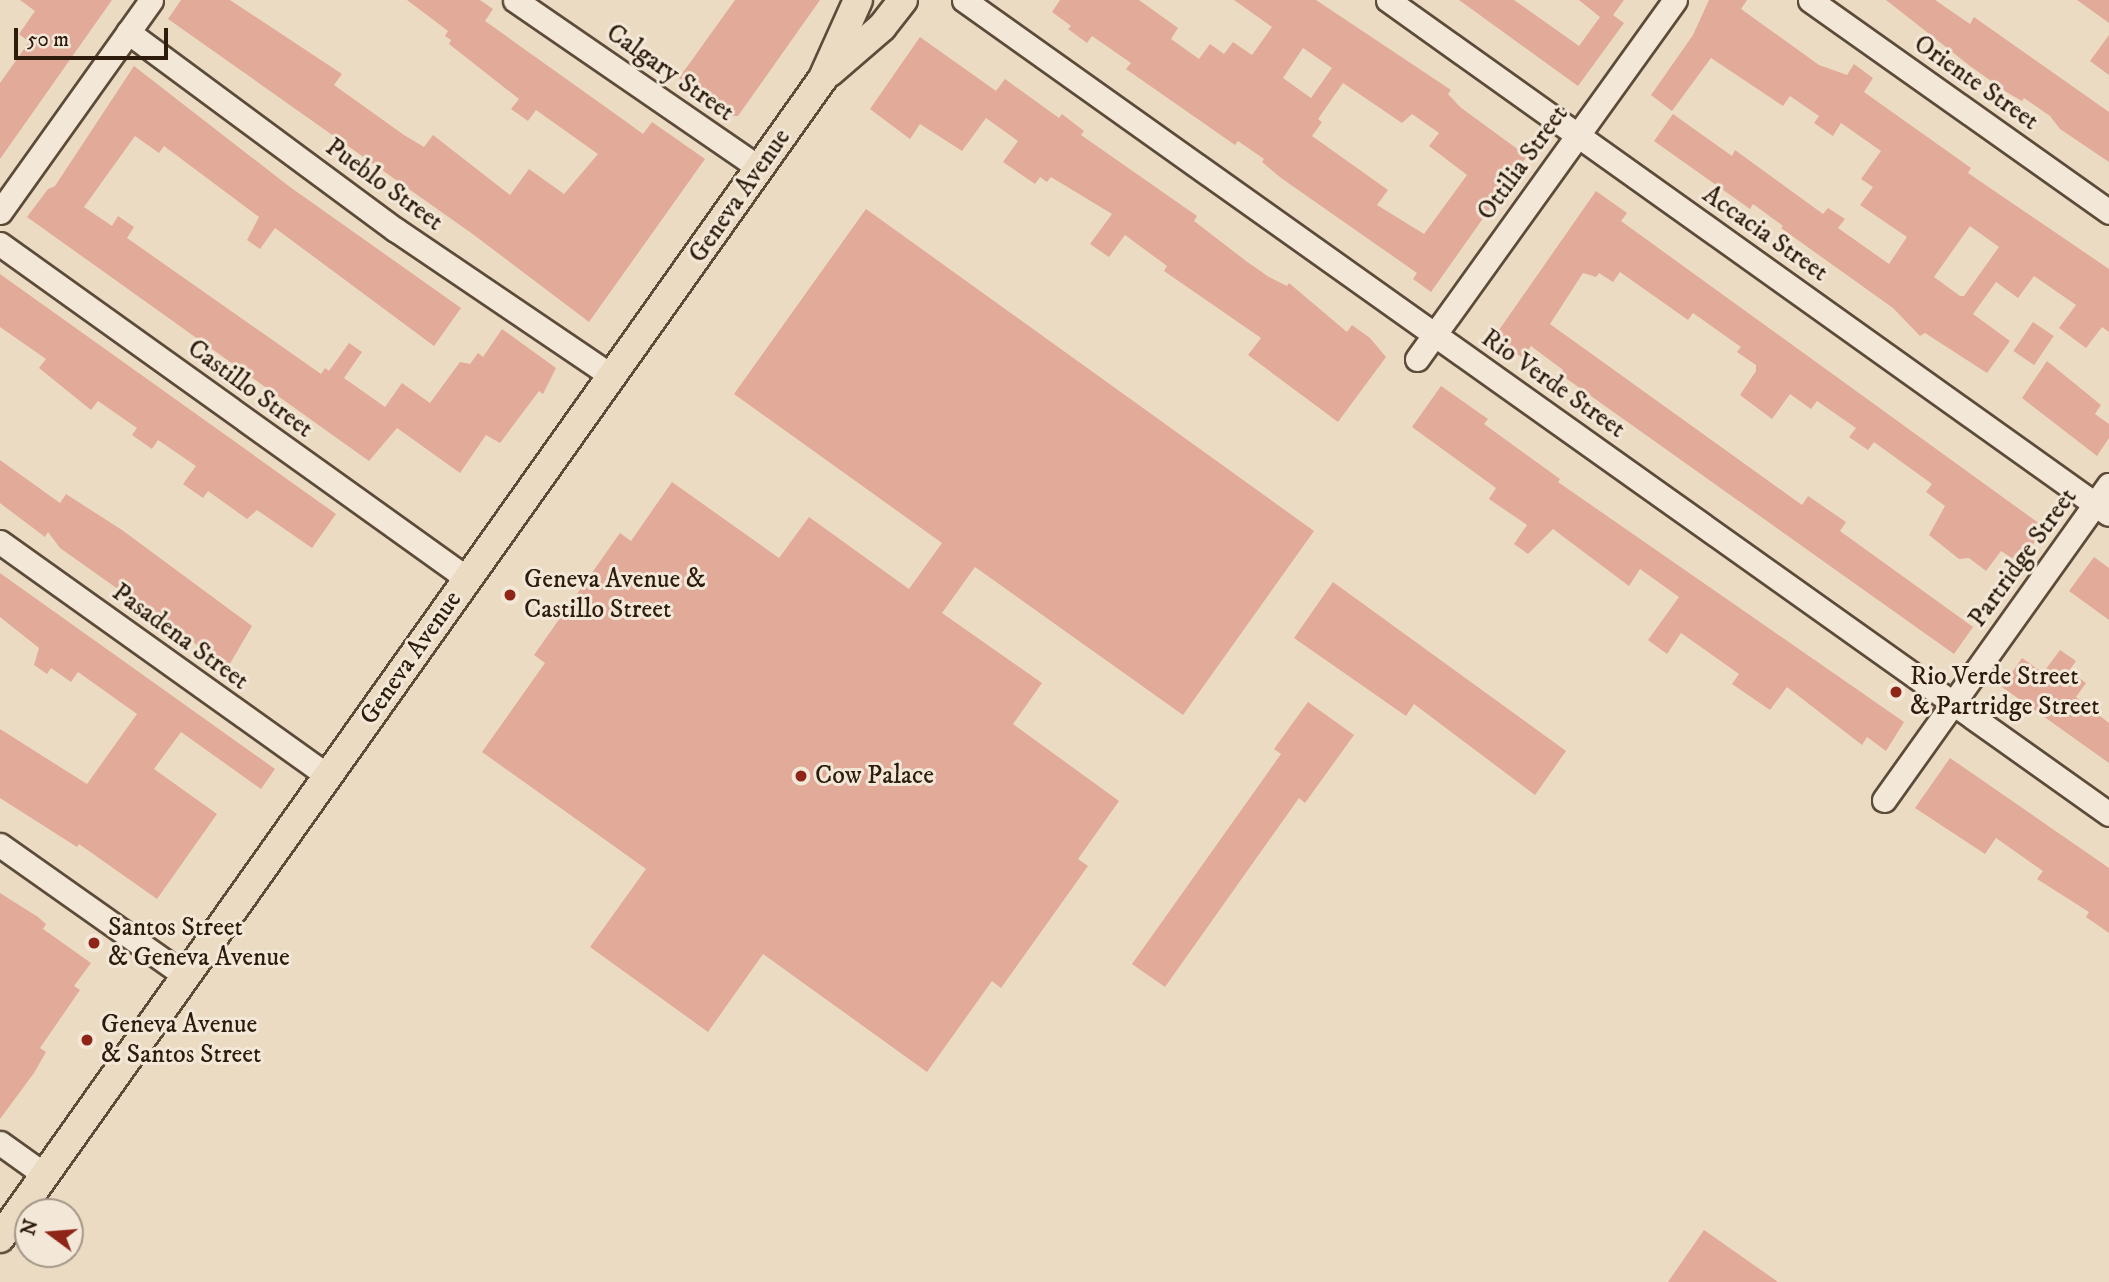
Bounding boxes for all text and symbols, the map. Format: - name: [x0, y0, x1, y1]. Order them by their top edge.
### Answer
- scale bar: [18, 14, 172, 58]
- street label: Calgary Street: [600, 18, 740, 128]
- text: 50 m: [27, 27, 69, 53]
- street label: Oriente Street: [1908, 29, 2044, 137]
- street label: Ottilia Street: [1471, 99, 1575, 227]
- street label: Geneva Avenue: [682, 123, 798, 269]
- street label: Pueblo Street: [319, 132, 449, 238]
- street label: Accacia Street: [1696, 179, 1834, 289]
- street label: Rio Verde Street: [1475, 323, 1631, 445]
- street label: Castillo Street: [181, 333, 319, 445]
- street label: Partridge Street: [1962, 482, 2084, 634]
- place label: Geneva Avenue & Castillo Street: [524, 564, 706, 626]
- street label: Pasadena Street: [106, 577, 254, 697]
- street label: Geneva Avenue: [353, 585, 469, 731]
- marker: Geneva Avenue & Castillo Street: [502, 587, 518, 603]
- place label: Rio Verde Street & Partridge Street: [1910, 661, 2100, 722]
- marker: Rio Verde Street & Partridge Street: [1888, 684, 1904, 700]
- place label: Cow Palace: [815, 760, 934, 792]
- marker: Cow Palace: [793, 768, 809, 784]
- place label: Santos Street & Geneva Avenue: [108, 912, 290, 974]
- marker: Santos Street & Geneva Avenue: [86, 935, 102, 951]
- place label: Geneva Avenue & Santos Street: [101, 1009, 261, 1070]
- marker: Geneva Avenue & Santos Street: [79, 1032, 95, 1048]
- north arrow: [14, 1198, 84, 1268]
- text: N: [17, 1217, 43, 1238]

